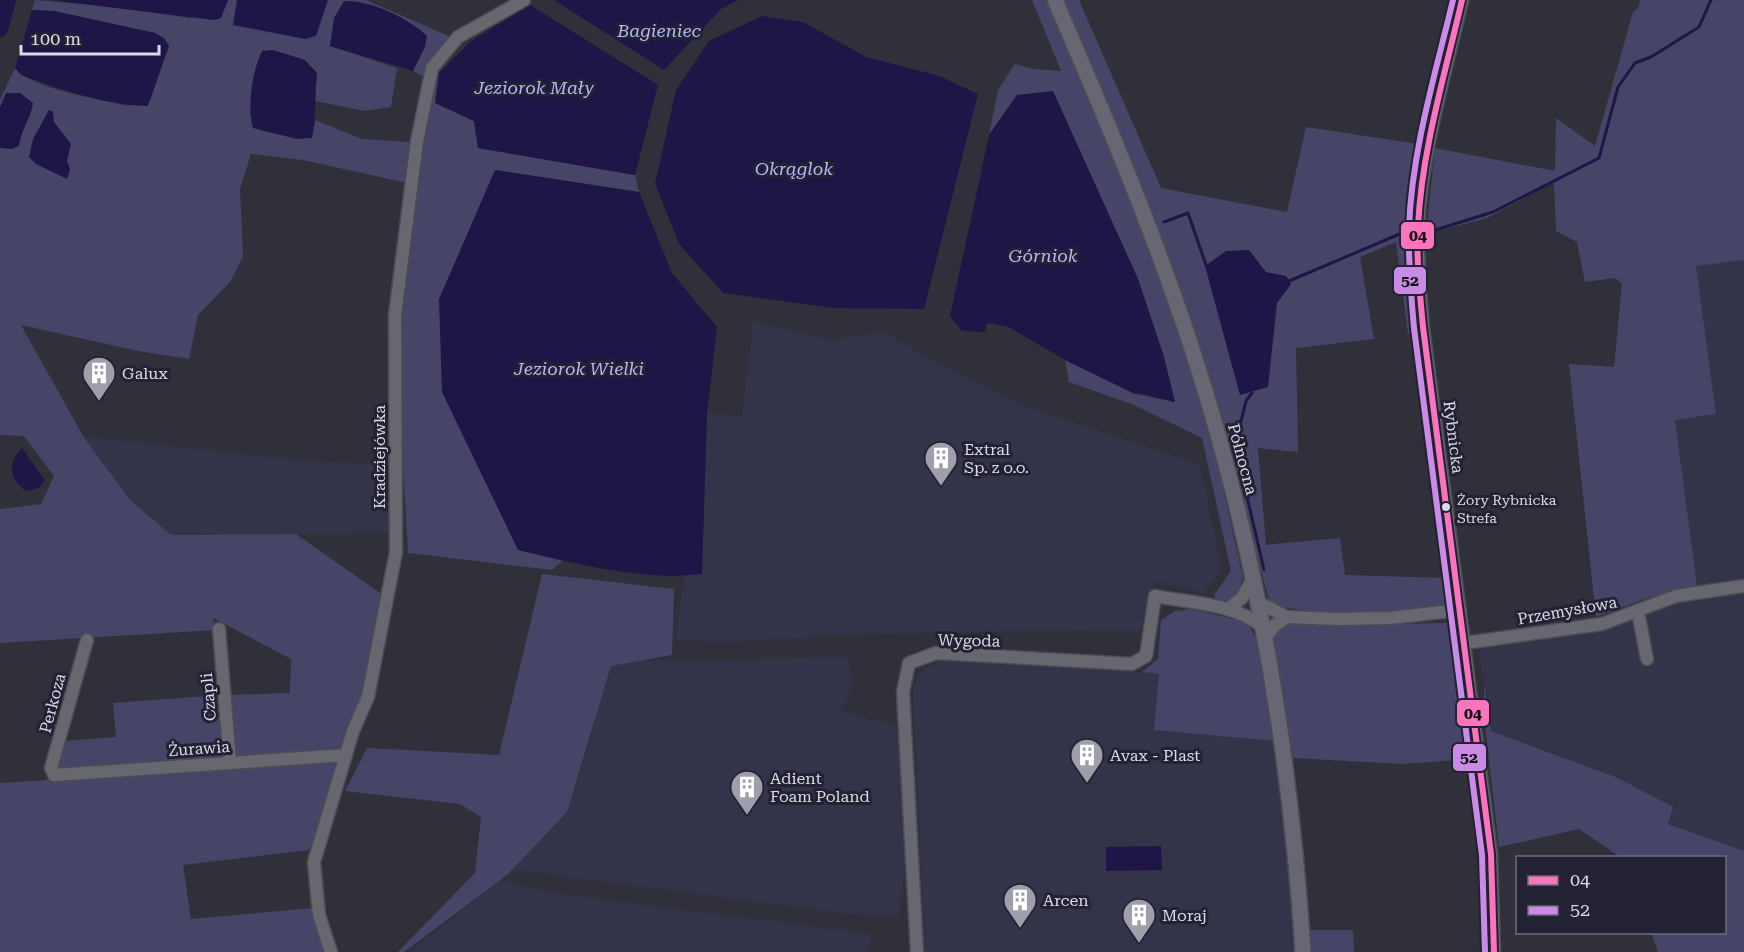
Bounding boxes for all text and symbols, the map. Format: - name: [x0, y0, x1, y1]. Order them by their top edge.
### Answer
- scale bar: [21, 18, 159, 56]
- water label: Bagieniec: [616, 20, 701, 41]
- text: 100 m: [30, 28, 81, 49]
- water label: Jeziorok Mały: [473, 77, 594, 98]
- water label: Okrąglok: [755, 158, 833, 179]
- line badge: 04: [1400, 221, 1435, 250]
- text: 04: [1409, 226, 1427, 245]
- water label: Górniok: [1008, 245, 1078, 266]
- line badge: 52: [1393, 266, 1427, 295]
- text: 52: [1401, 271, 1419, 290]
- building icon: Galux: [81, 355, 117, 402]
- water label: Jeziorok Wielki: [513, 358, 644, 379]
- place label: Galux: [122, 364, 168, 383]
- street label: Rybnicka: [1440, 400, 1467, 475]
- street label: Kradziejówka: [370, 405, 389, 509]
- street label: Północna: [1224, 421, 1261, 497]
- building icon: Extral Sp. z o.o.: [923, 440, 959, 487]
- place label: Extral Sp. z o.o.: [964, 440, 1029, 477]
- place label: Żory Rybnicka Strefa: [1457, 492, 1557, 526]
- marker: Żory Rybnicka Strefa: [1440, 501, 1452, 513]
- street label: Przemysłowa: [1516, 592, 1619, 629]
- street label: Wygoda: [938, 630, 1001, 651]
- street label: Perkoza: [35, 671, 70, 735]
- street label: Czapli: [197, 672, 220, 722]
- line badge: 04: [1456, 699, 1490, 727]
- text: 04: [1464, 704, 1482, 723]
- street label: Żurawia: [168, 737, 231, 760]
- building icon: Avax - Plast: [1069, 737, 1105, 784]
- line badge: 52: [1452, 743, 1487, 772]
- place label: Avax - Plast: [1110, 746, 1200, 765]
- text: 52: [1460, 748, 1478, 767]
- building icon: Adient Foam Poland: [729, 769, 765, 816]
- place label: Adient Foam Poland: [770, 769, 870, 806]
- legend: [1516, 856, 1726, 934]
- text: 04: [1570, 869, 1590, 890]
- building icon: Arcen: [1002, 882, 1038, 929]
- place label: Arcen: [1043, 891, 1089, 910]
- building icon: Moraj: [1121, 897, 1157, 944]
- text: 52: [1570, 899, 1590, 920]
- place label: Moraj: [1162, 906, 1207, 925]

